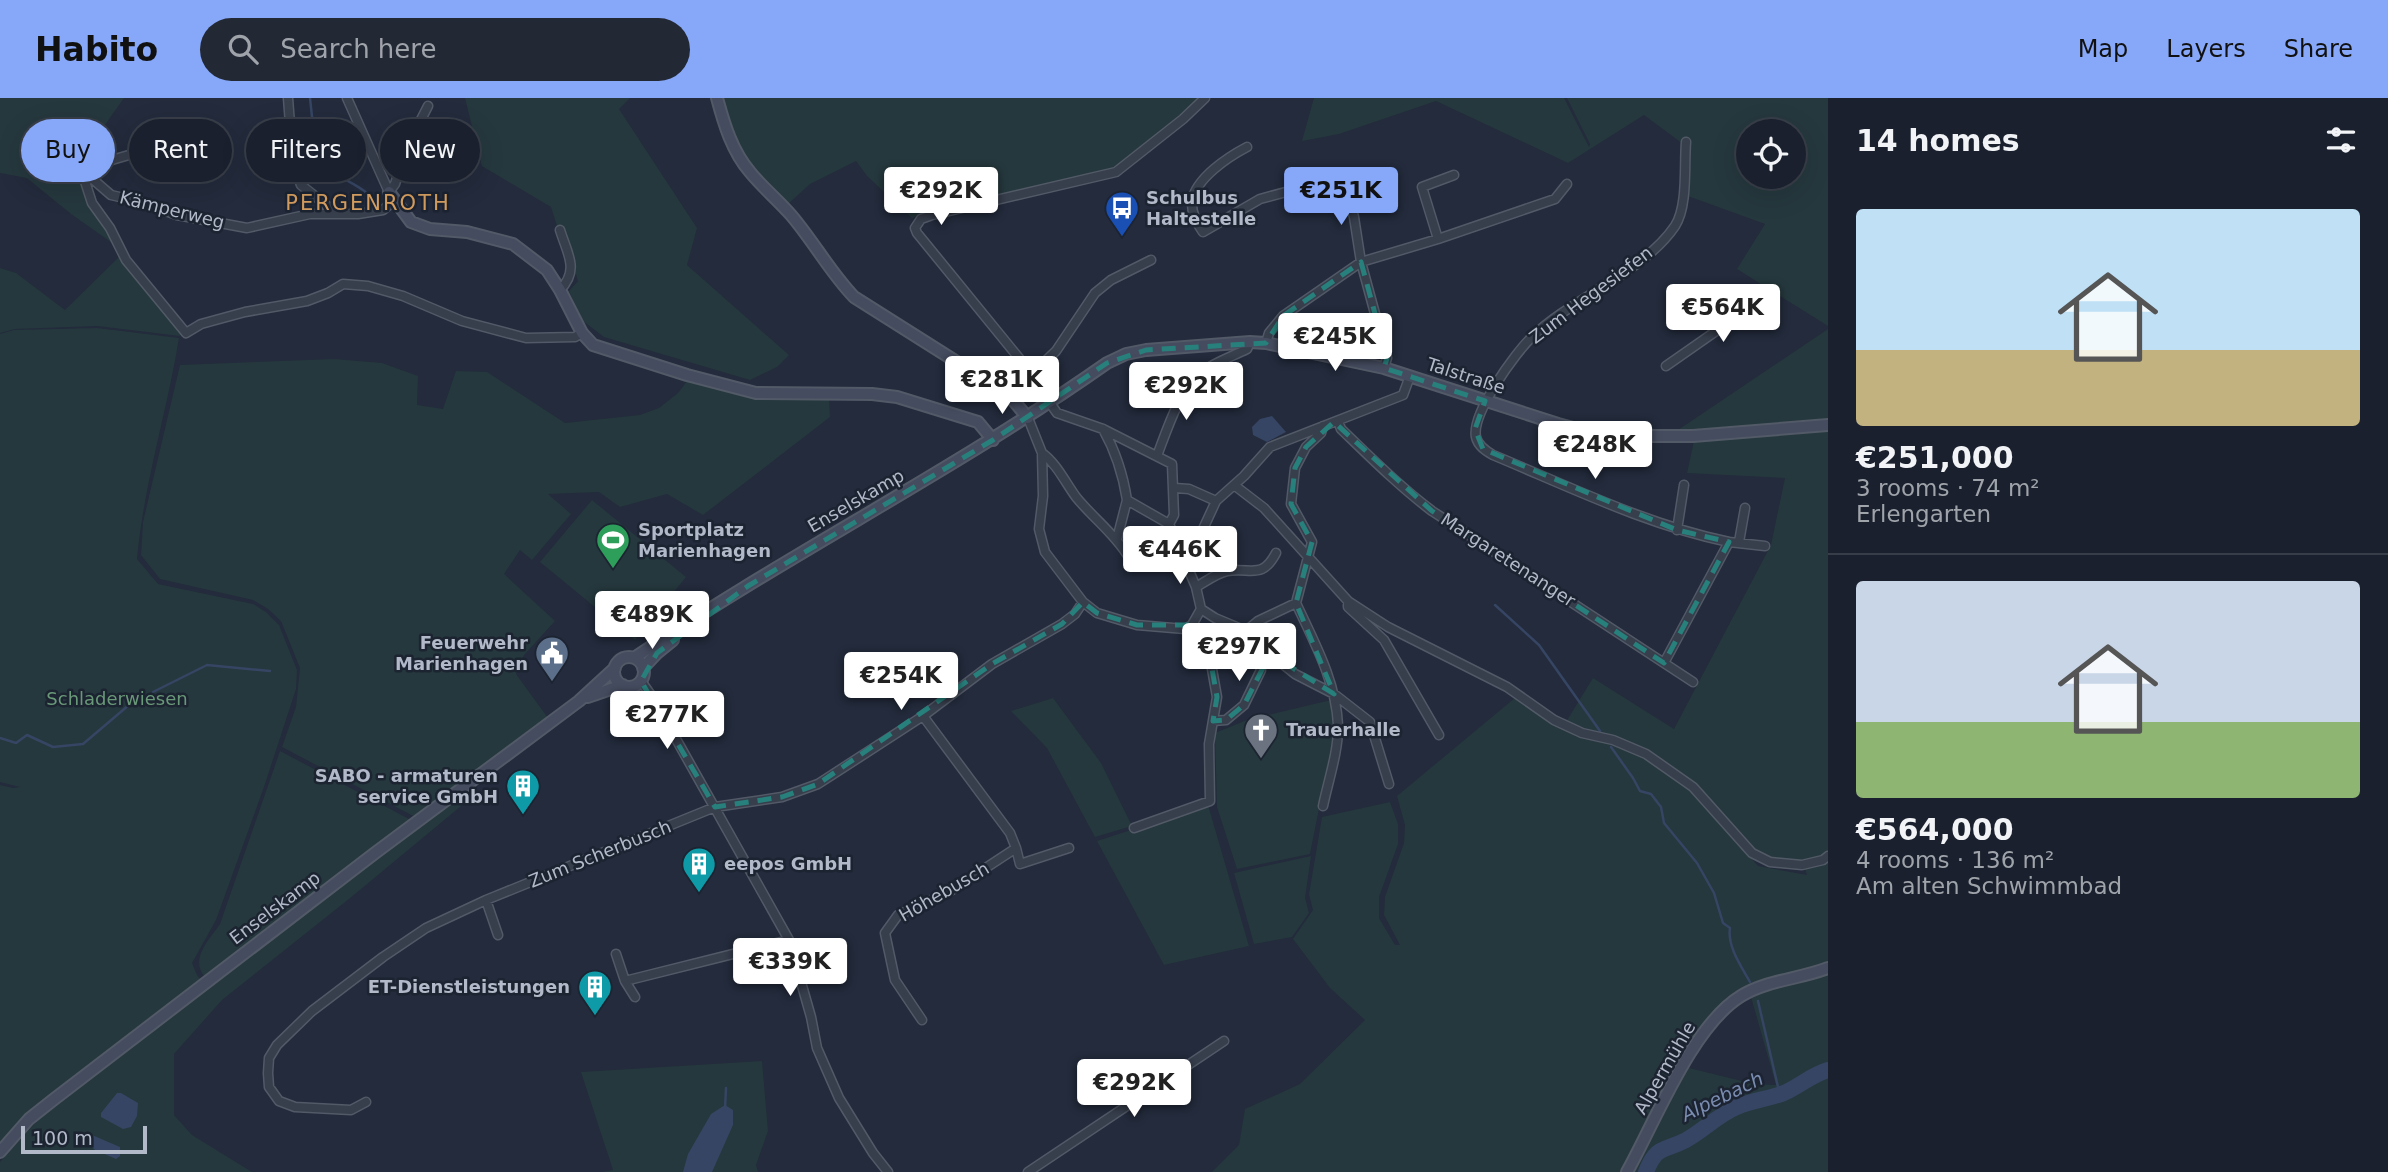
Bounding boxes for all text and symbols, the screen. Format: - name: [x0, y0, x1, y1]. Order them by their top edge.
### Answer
- search box: [200, 18, 690, 81]
- text: Habito: [35, 30, 158, 69]
- icon: search: [224, 30, 262, 68]
- text: Search here: [280, 34, 436, 64]
- text: Map: [2078, 35, 2128, 63]
- text: Layers: [2166, 35, 2246, 63]
- text: Share: [2284, 35, 2353, 63]
- chip: Buy: [21, 119, 115, 182]
- chip: Rent: [129, 119, 232, 182]
- chip: Filters: [246, 119, 366, 182]
- chip: New: [380, 119, 480, 182]
- map controls: [1736, 119, 1806, 189]
- button: locate: [1736, 119, 1806, 189]
- icon: filters: [2322, 121, 2360, 159]
- text: 14 homes: [1856, 123, 2020, 158]
- pin: €292K: [892, 167, 990, 227]
- pin: €251K: [1292, 167, 1390, 227]
- text: €292K: [900, 177, 982, 203]
- text: €251K: [1300, 177, 1382, 203]
- street label: Kämperweg: [118, 186, 227, 233]
- place label: Schulbus Haltestelle: [1146, 187, 1256, 229]
- bus stop icon: Schulbus Haltestelle: [1103, 189, 1141, 238]
- district label: PERGENROTH: [285, 191, 451, 215]
- street label: Zum Hegesiefen: [1525, 242, 1656, 348]
- icon: home: [2045, 254, 2171, 380]
- pin: €564K: [1674, 285, 1772, 344]
- text: €564K: [1682, 294, 1764, 320]
- pin: €245K: [1286, 314, 1384, 373]
- text: €245K: [1294, 323, 1376, 349]
- street label: Talstraße: [1423, 353, 1508, 398]
- pin: €281K: [953, 356, 1051, 416]
- pin: €292K: [1137, 362, 1235, 422]
- text: €281K: [961, 366, 1043, 392]
- text: €292K: [1145, 372, 1227, 398]
- pin: €248K: [1546, 422, 1644, 481]
- text: €248K: [1554, 431, 1636, 457]
- text: €251,000: [1856, 440, 2014, 475]
- street label: Enselskamp: [804, 465, 908, 537]
- text: 3 rooms · 74 m²: [1856, 475, 2040, 501]
- text: Erlengarten: [1856, 501, 1991, 527]
- street label: Margaretenanger: [1437, 508, 1580, 611]
- place label: Sportplatz Marienhagen: [638, 519, 771, 561]
- sports icon: Sportplatz Marienhagen: [594, 521, 632, 570]
- pin: €446K: [1131, 526, 1229, 586]
- text: €446K: [1139, 536, 1221, 562]
- pin: €489K: [603, 592, 701, 651]
- text: €489K: [611, 601, 693, 627]
- pin: €297K: [1190, 624, 1288, 683]
- icon: home: [2045, 626, 2171, 752]
- place label: Feuerwehr Marienhagen: [395, 632, 528, 674]
- text: €297K: [1198, 633, 1280, 659]
- public building icon: Feuerwehr Marienhagen: [533, 634, 571, 683]
- pin: €254K: [852, 652, 950, 712]
- text: €254K: [860, 662, 942, 688]
- park label: Schladerwiesen: [46, 688, 188, 709]
- pin: €277K: [618, 692, 716, 751]
- text: €277K: [626, 701, 708, 727]
- church icon: Trauerhalle: [1242, 711, 1280, 760]
- place label: Trauerhalle: [1286, 719, 1401, 740]
- place label: SABO - armaturen service GmbH: [315, 765, 498, 807]
- building icon: SABO - armaturen service GmbH: [504, 767, 542, 816]
- text: €564,000: [1856, 812, 2014, 847]
- street label: Zum Scherbusch: [526, 815, 674, 892]
- building icon: eepos GmbH: [680, 845, 718, 894]
- text: 4 rooms · 136 m²: [1856, 847, 2054, 873]
- place label: eepos GmbH: [724, 853, 852, 874]
- street label: Höhebusch: [895, 857, 993, 926]
- street label: Enselskamp: [225, 867, 324, 948]
- text: Am alten Schwimmbad: [1856, 873, 2122, 899]
- pin: €339K: [741, 939, 839, 998]
- text: €339K: [749, 948, 831, 974]
- building icon: ET-Dienstleistungen: [576, 968, 614, 1017]
- place label: ET-Dienstleistungen: [368, 976, 570, 997]
- street label: Alpermühle: [1630, 1018, 1699, 1118]
- pin: €292K: [1085, 1060, 1183, 1119]
- water label: Alpebach: [1676, 1067, 1766, 1126]
- text: €292K: [1093, 1069, 1175, 1095]
- scale bar: [21, 1123, 147, 1155]
- text: 100 m: [32, 1127, 93, 1149]

